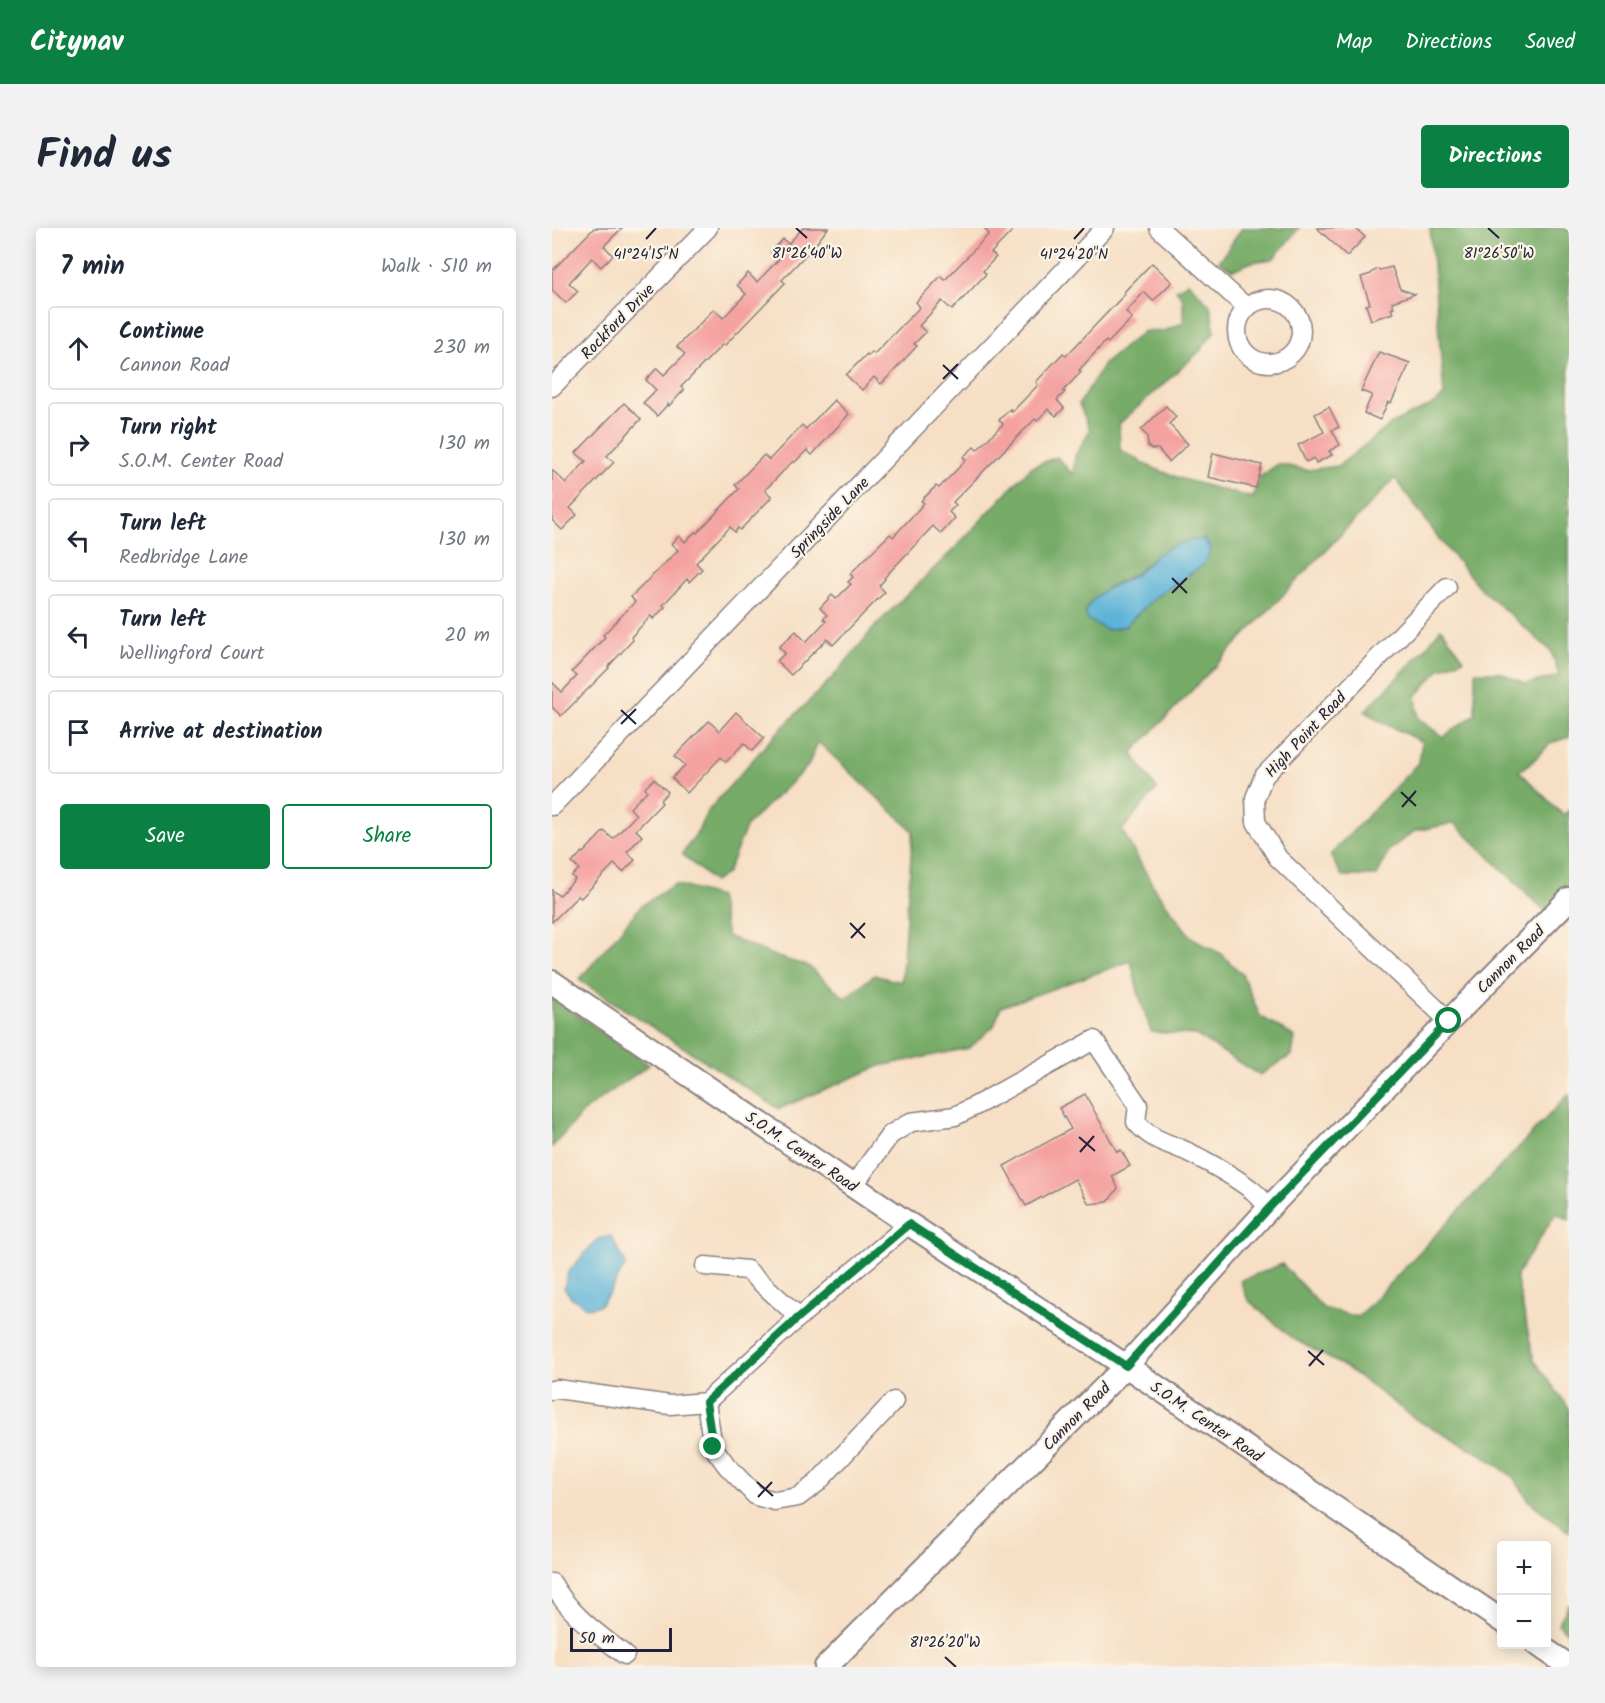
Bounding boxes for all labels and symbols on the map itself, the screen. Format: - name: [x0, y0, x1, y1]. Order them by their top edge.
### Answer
- text: 81°26'40"W: [772, 242, 843, 266]
- text: 81°26'50"W: [1464, 242, 1534, 266]
- text: 41°24'15"N: [613, 243, 679, 267]
- text: 41°24'20"N: [1040, 243, 1108, 267]
- street label: Rockford Drive: [575, 278, 661, 366]
- street label: Springside Lane: [784, 471, 876, 565]
- street label: High Point Road: [1259, 686, 1353, 784]
- street label: Cannon Road: [1471, 919, 1552, 1000]
- route start: [1435, 1007, 1461, 1033]
- street label: S.O.M. Center Road: [740, 1105, 863, 1200]
- street label: S.O.M. Center Road: [1145, 1375, 1268, 1470]
- street label: Cannon Road: [1037, 1376, 1118, 1457]
- route end: [699, 1433, 725, 1459]
- scale bar: [570, 1625, 672, 1652]
- text: 81°26'20"W: [910, 1631, 981, 1655]

